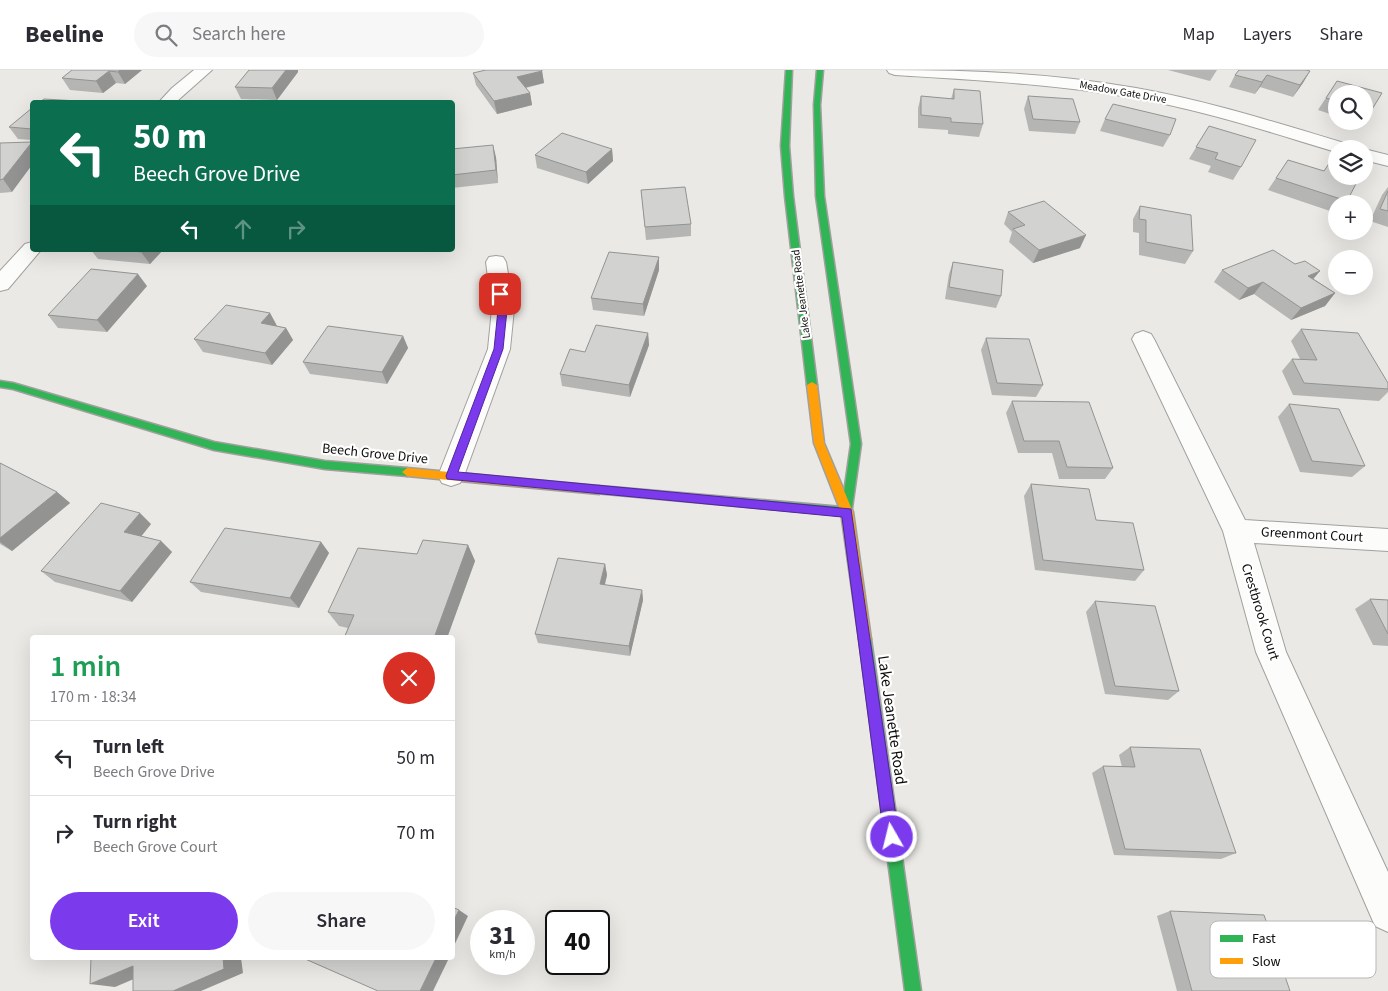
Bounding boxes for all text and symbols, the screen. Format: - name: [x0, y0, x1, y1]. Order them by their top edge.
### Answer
- search box: [134, 12, 484, 57]
- text: Beeline: [25, 17, 104, 52]
- icon: search: [152, 21, 180, 49]
- text: Search here: [192, 21, 286, 48]
- text: Map: [1183, 22, 1215, 47]
- text: Layers: [1243, 22, 1292, 47]
- text: Share: [1320, 22, 1363, 47]
- street label: Meadow Gate Drive: [1078, 77, 1168, 107]
- map controls: [1328, 85, 1373, 295]
- button: search: [1328, 85, 1373, 130]
- text: 50 m: [133, 112, 207, 162]
- icon: left: [50, 120, 115, 185]
- button: layers: [1328, 140, 1373, 185]
- text: Beech Grove Drive: [133, 158, 300, 190]
- button: +: [1328, 195, 1373, 240]
- icon: left: [176, 215, 204, 243]
- icon: ahead: [229, 215, 257, 243]
- icon: right: [282, 215, 310, 243]
- street label: Lake Jeanette Road: [788, 249, 814, 339]
- button: −: [1328, 250, 1373, 295]
- pin: [479, 273, 521, 315]
- icon: arrive: [486, 280, 514, 308]
- street label: Beech Grove Drive: [321, 438, 429, 470]
- street label: Greenmont Court: [1261, 522, 1364, 548]
- street label: Crestbrook Court: [1236, 561, 1284, 663]
- text: 1 min: [50, 645, 121, 688]
- button: close: [383, 652, 435, 704]
- street label: Lake Jeanette Road: [872, 654, 912, 786]
- text: 170 m · 18:34: [50, 686, 137, 708]
- text: Turn left: [93, 734, 164, 761]
- icon: left: [50, 744, 78, 772]
- text: 50 m: [397, 745, 435, 772]
- text: Beech Grove Drive: [93, 761, 215, 783]
- text: Turn right: [93, 809, 177, 836]
- position arrow: [865, 810, 917, 862]
- icon: right: [50, 819, 78, 847]
- text: 70 m: [397, 820, 435, 847]
- text: Beech Grove Court: [93, 836, 217, 858]
- button: Exit: [50, 892, 238, 950]
- button: Share: [248, 892, 435, 950]
- speed limit sign: 40: [545, 910, 610, 975]
- text: 31: [489, 918, 516, 954]
- legend: [1210, 921, 1376, 978]
- text: Fast: [1252, 929, 1276, 949]
- text: km/h: [489, 946, 516, 963]
- text: Slow: [1252, 952, 1281, 972]

